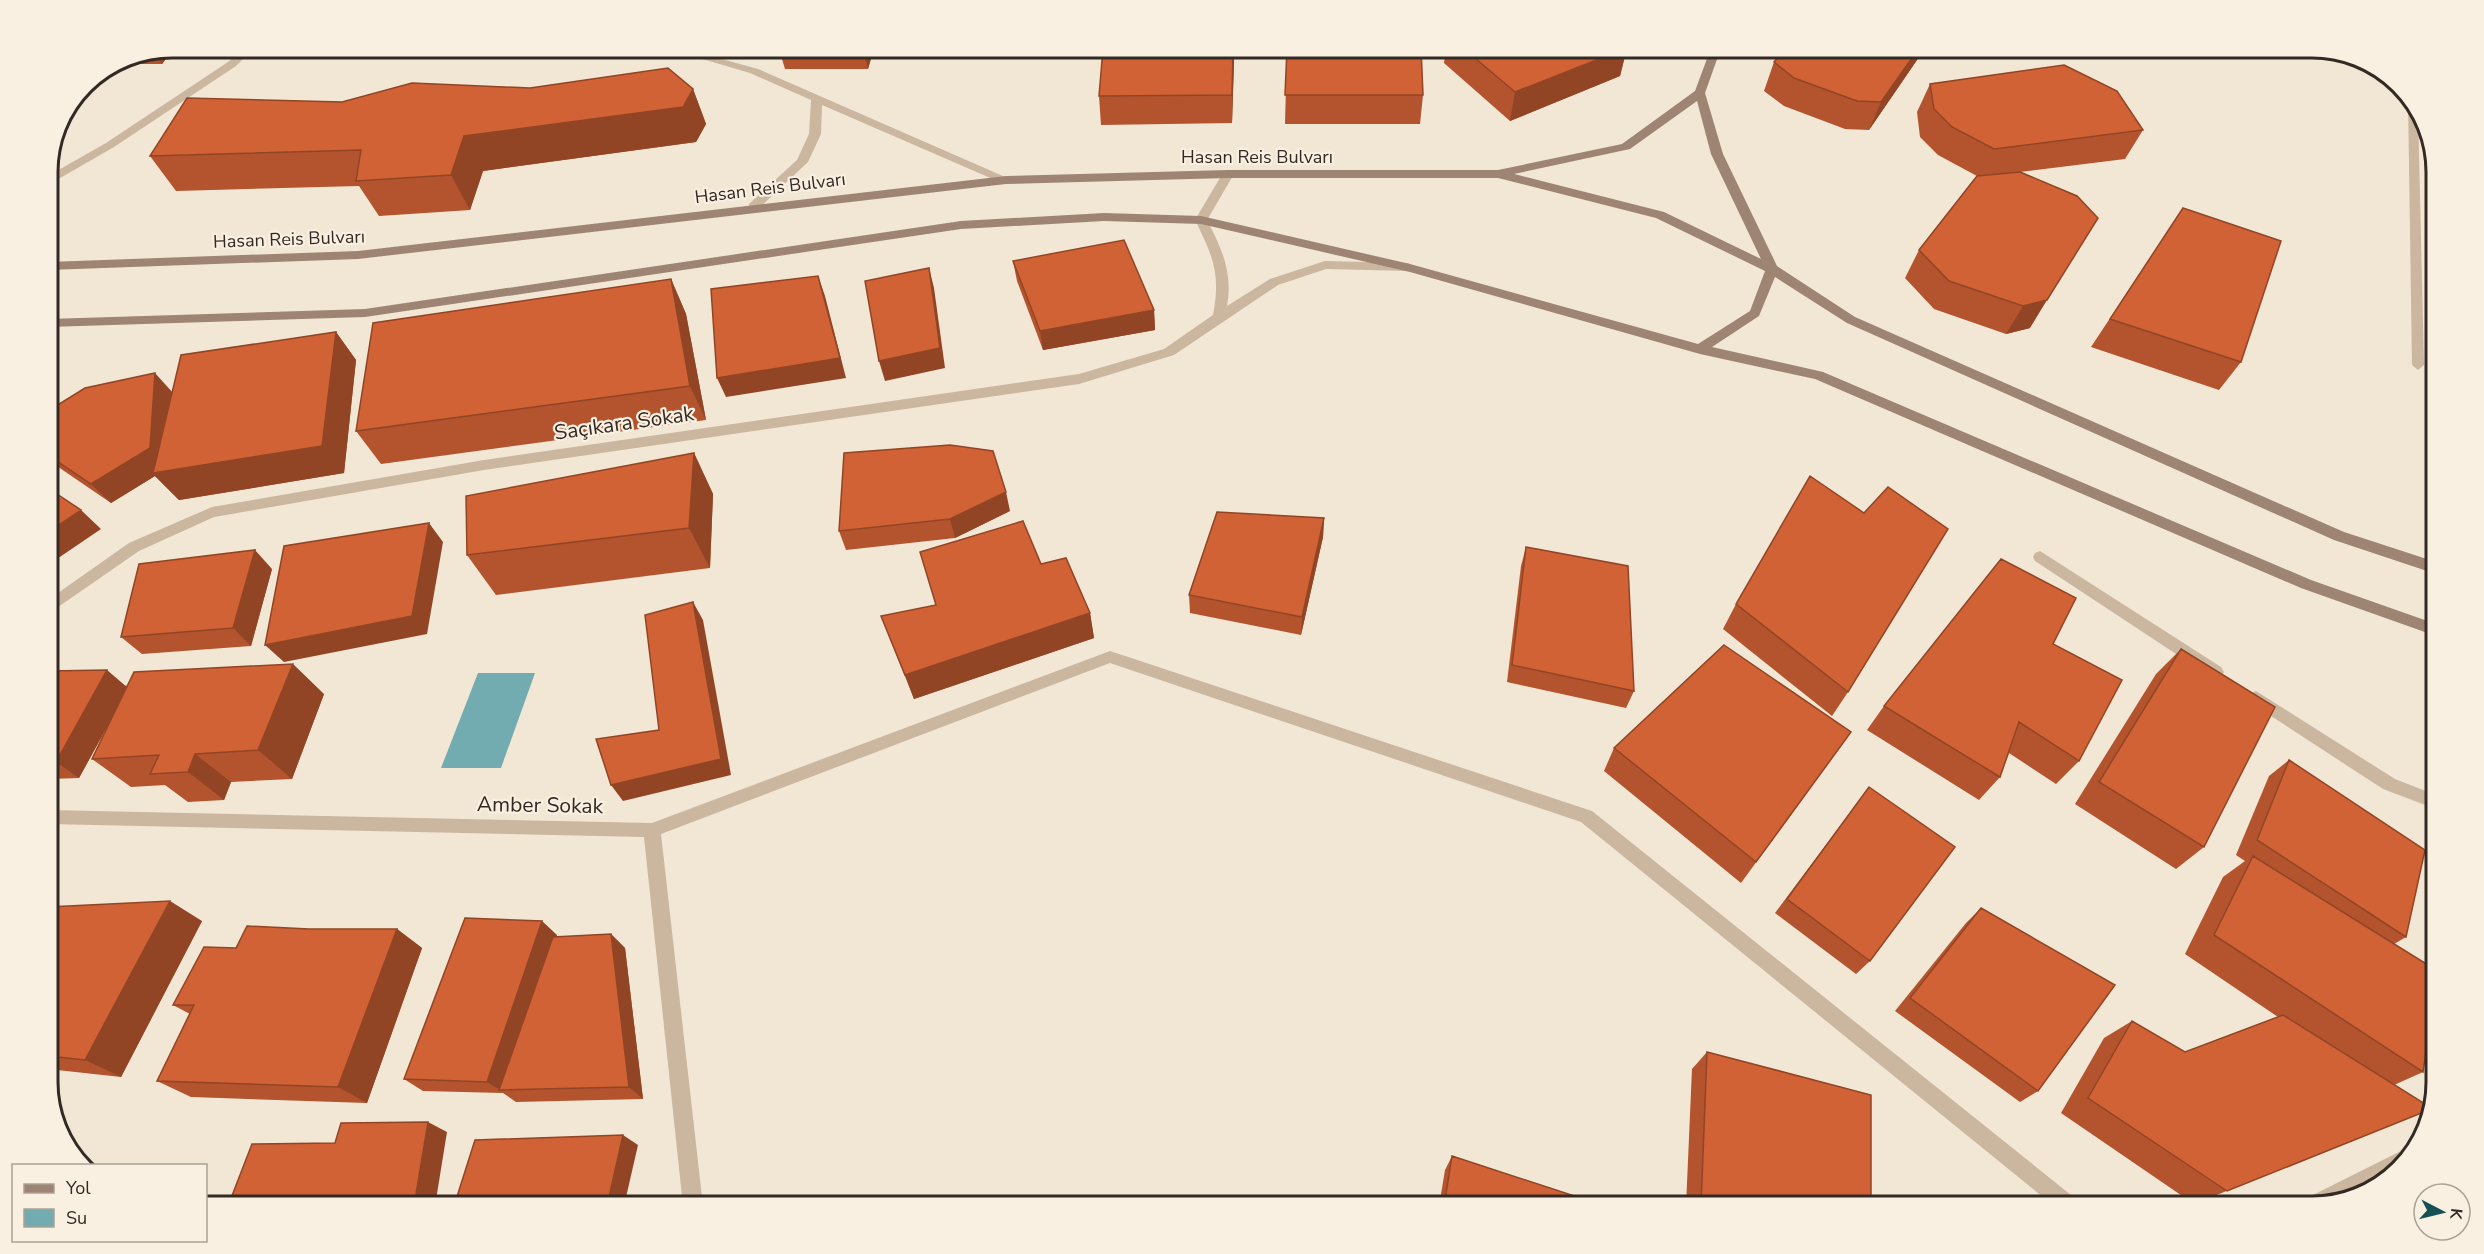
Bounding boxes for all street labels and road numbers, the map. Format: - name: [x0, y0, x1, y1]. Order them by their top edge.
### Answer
- street label: Hasan Reis Bulvarı: [1181, 145, 1333, 169]
- street label: Hasan Reis Bulvarı: [693, 167, 847, 209]
- street label: Hasan Reis Bulvarı: [213, 224, 365, 254]
- street label: Saçıkara Sokak: [552, 399, 696, 447]
- street label: Amber Sokak: [477, 790, 604, 820]

